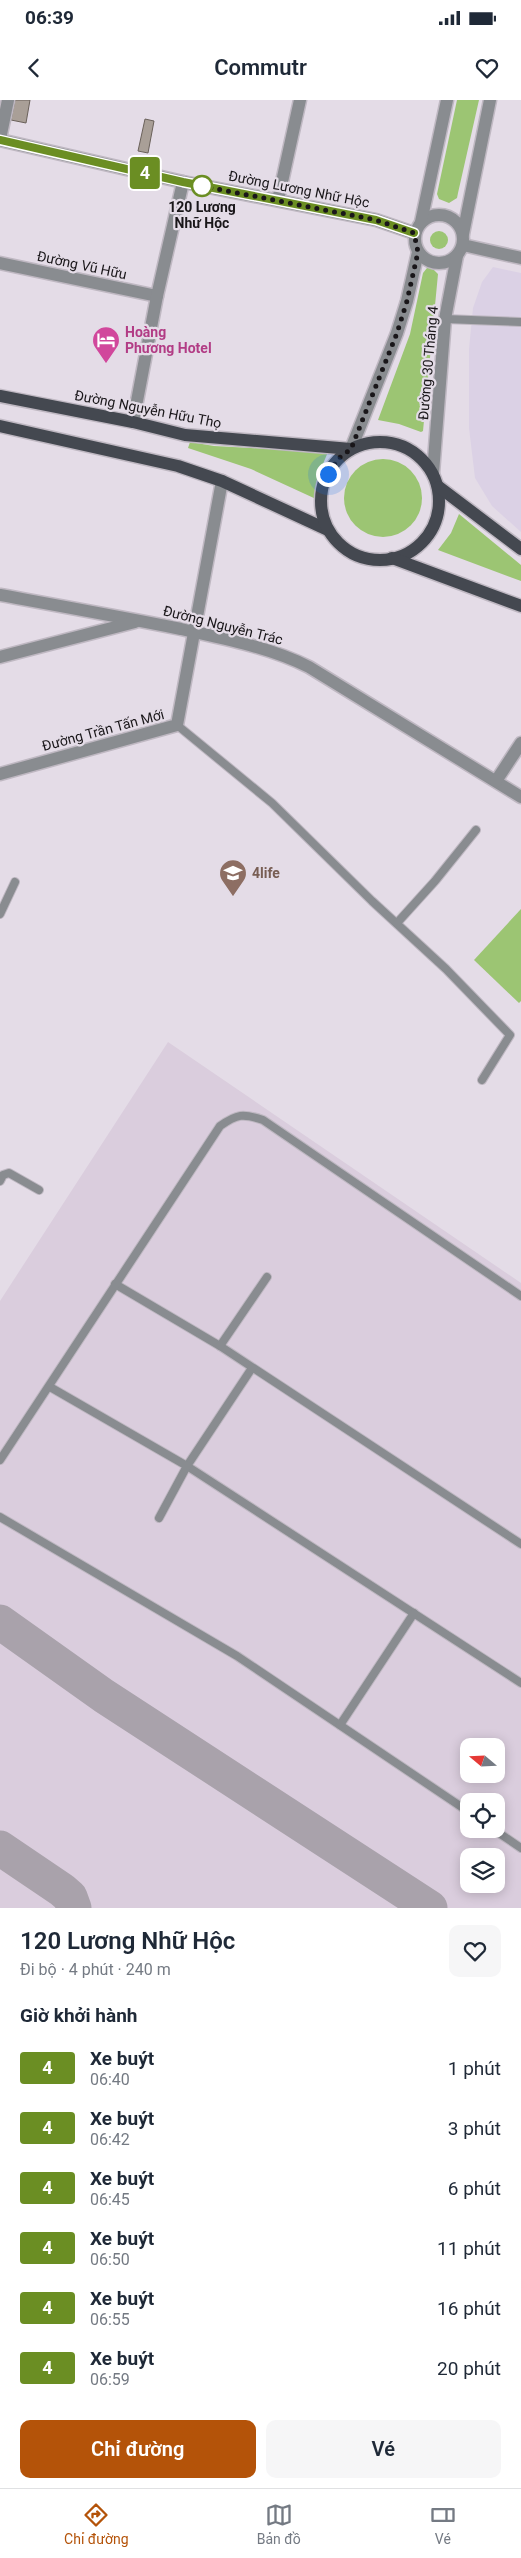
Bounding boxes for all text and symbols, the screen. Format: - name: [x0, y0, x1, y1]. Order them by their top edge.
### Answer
- text: 06:39: [25, 6, 74, 29]
- icon: back: [20, 54, 48, 82]
- icon: heart: [473, 54, 501, 82]
- text: Commutr: [214, 55, 307, 80]
- line badge: 4: [129, 157, 161, 189]
- text: 4: [140, 162, 150, 183]
- street label: Đường Lương Nhữ Hộc: [227, 167, 371, 211]
- marker: 120 Lương Nhữ Hộc: [191, 175, 213, 197]
- place label: 120 Lương Nhữ Hộc: [168, 199, 236, 231]
- street label: Đường Vũ Hữu: [36, 248, 128, 282]
- street label: Đường 30 Tháng 4: [415, 305, 441, 421]
- place label: Hoàng Phương Hotel: [125, 324, 212, 356]
- hotel icon: Hoàng Phương Hotel: [91, 325, 121, 364]
- street label: Đường Nguyễn Hữu Thọ: [73, 387, 223, 431]
- your location: [316, 462, 341, 487]
- street label: Đường Nguyễn Trác: [161, 602, 285, 648]
- street label: Đường Trần Tấn Mới: [40, 706, 166, 754]
- school or university icon: 4life: [218, 858, 248, 897]
- place label: 4life: [252, 865, 280, 881]
- north arrow: [460, 1738, 505, 1782]
- map controls: [460, 1738, 505, 1893]
- button: locate: [460, 1793, 505, 1838]
- button: layers: [460, 1848, 505, 1893]
- button: heart: [449, 1925, 501, 1977]
- text: 120 Lương Nhữ Hộc: [20, 1927, 235, 1955]
- text: Đi bộ · 4 phút · 240 m: [20, 1960, 171, 1979]
- text: Giờ khởi hành: [20, 2004, 137, 2027]
- text: Xe buýt: [90, 2047, 154, 2070]
- text: 4: [42, 2057, 53, 2078]
- text: 1 phút: [448, 2057, 501, 2080]
- text: 06:40: [90, 2070, 130, 2089]
- text: Xe buýt: [90, 2107, 154, 2130]
- text: 4: [42, 2117, 53, 2138]
- text: 3 phút: [448, 2117, 501, 2140]
- text: 06:42: [90, 2130, 130, 2149]
- text: Xe buýt: [90, 2167, 154, 2190]
- text: 4: [42, 2177, 53, 2198]
- text: 6 phút: [448, 2177, 501, 2200]
- text: 06:45: [90, 2190, 130, 2209]
- text: Xe buýt: [90, 2227, 154, 2250]
- text: 4: [42, 2237, 53, 2258]
- text: 11 phút: [437, 2237, 501, 2260]
- text: 06:50: [90, 2250, 130, 2269]
- text: Xe buýt: [90, 2287, 154, 2310]
- text: 4: [42, 2297, 53, 2318]
- text: 16 phút: [437, 2297, 501, 2320]
- text: 06:55: [90, 2310, 130, 2329]
- text: Xe buýt: [90, 2347, 154, 2370]
- text: 4: [42, 2357, 53, 2378]
- text: 20 phút: [437, 2357, 501, 2380]
- text: 06:59: [90, 2370, 130, 2389]
- button: Chỉ đường: [20, 2420, 256, 2478]
- button: Vé: [266, 2420, 501, 2478]
- tab: Chỉ đường: [64, 2501, 129, 2547]
- tab: Bản đồ: [257, 2501, 301, 2547]
- tab: Vé: [429, 2501, 457, 2547]

